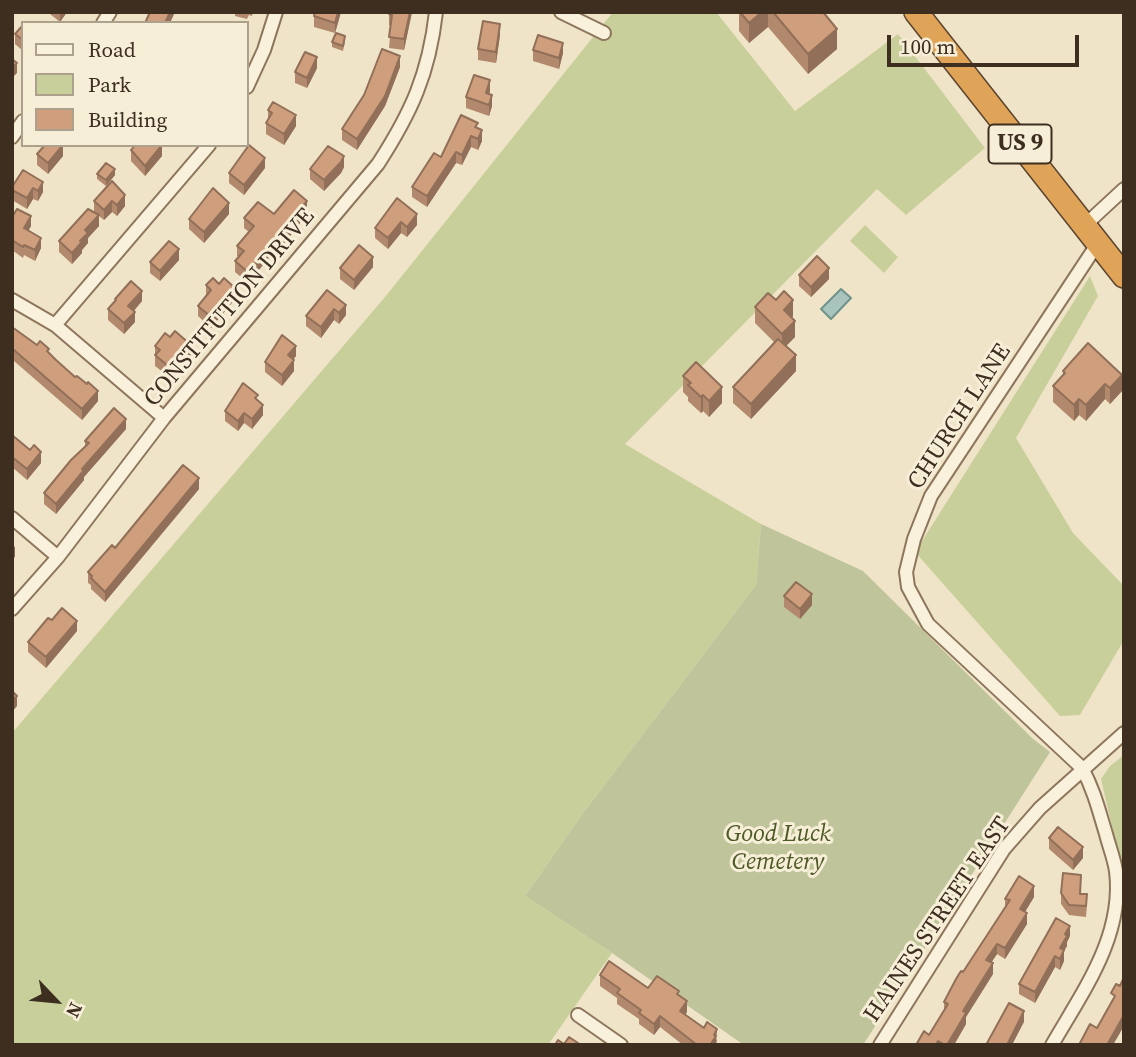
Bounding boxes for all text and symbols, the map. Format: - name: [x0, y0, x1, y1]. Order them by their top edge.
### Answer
- legend: [21, 21, 248, 147]
- scale bar: [891, 21, 1084, 65]
- text: 100 m: [900, 32, 955, 61]
- text: Road: [88, 35, 136, 64]
- text: Park: [88, 70, 131, 99]
- text: Building: [88, 105, 167, 134]
- road number: US 9: [988, 125, 1052, 164]
- street label: CONSTITUTION DRIVE: [139, 203, 321, 413]
- street label: CHURCH LANE: [902, 339, 1018, 495]
- street label: HAINES STREET EAST: [859, 812, 1017, 1028]
- park label: Good Luck Cemetery: [725, 821, 831, 877]
- north arrow: [21, 966, 91, 1036]
- text: N: [60, 998, 90, 1022]

